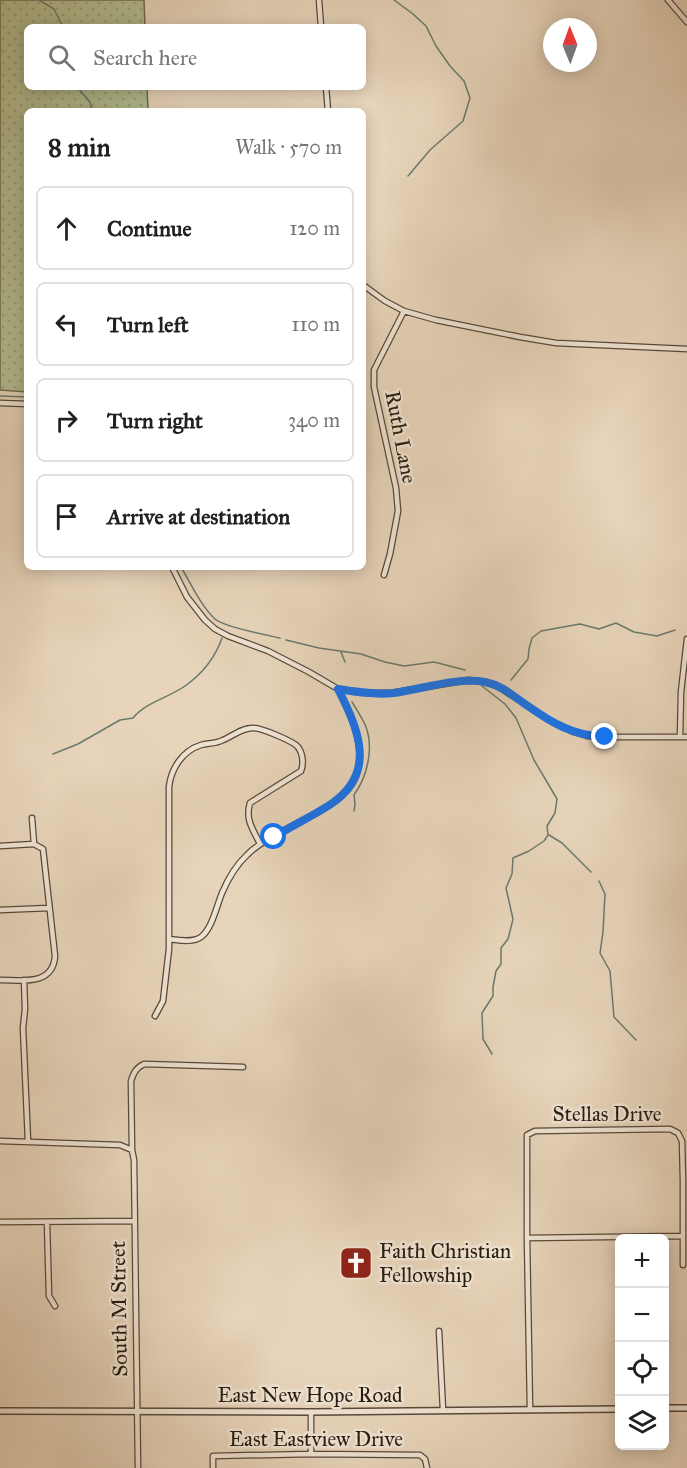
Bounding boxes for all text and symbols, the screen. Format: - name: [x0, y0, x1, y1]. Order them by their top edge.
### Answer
- north arrow: [543, 18, 597, 72]
- search box: [24, 24, 366, 90]
- icon: search: [45, 41, 78, 74]
- text: Search here: [93, 44, 197, 71]
- text: 8 min: [48, 131, 111, 163]
- text: Walk · 570 m: [235, 135, 342, 159]
- icon: ahead: [50, 212, 83, 245]
- text: Continue: [107, 215, 192, 242]
- text: 120 m: [289, 216, 340, 240]
- icon: left: [50, 308, 83, 341]
- text: Turn left: [107, 311, 189, 338]
- text: 110 m: [292, 312, 340, 336]
- street label: Ruth Lane: [379, 388, 423, 486]
- icon: right: [50, 404, 83, 437]
- text: Turn right: [107, 407, 203, 434]
- text: 340 m: [288, 408, 340, 432]
- icon: arrive: [50, 500, 83, 533]
- text: Arrive at destination: [107, 503, 290, 530]
- route end: [591, 723, 617, 749]
- route start: [260, 823, 286, 849]
- street label: Stellas Drive: [552, 1101, 662, 1127]
- map controls: [615, 1234, 669, 1450]
- button: +: [615, 1234, 669, 1288]
- place label: Faith Christian Fellowship: [379, 1238, 511, 1288]
- street label: South M Street: [105, 1240, 133, 1377]
- church icon: Faith Christian Fellowship: [338, 1245, 374, 1281]
- button: −: [615, 1288, 669, 1342]
- button: locate: [615, 1342, 669, 1396]
- street label: East New Hope Road: [217, 1382, 403, 1408]
- button: layers: [615, 1396, 669, 1450]
- street label: East Eastview Drive: [229, 1426, 403, 1452]

